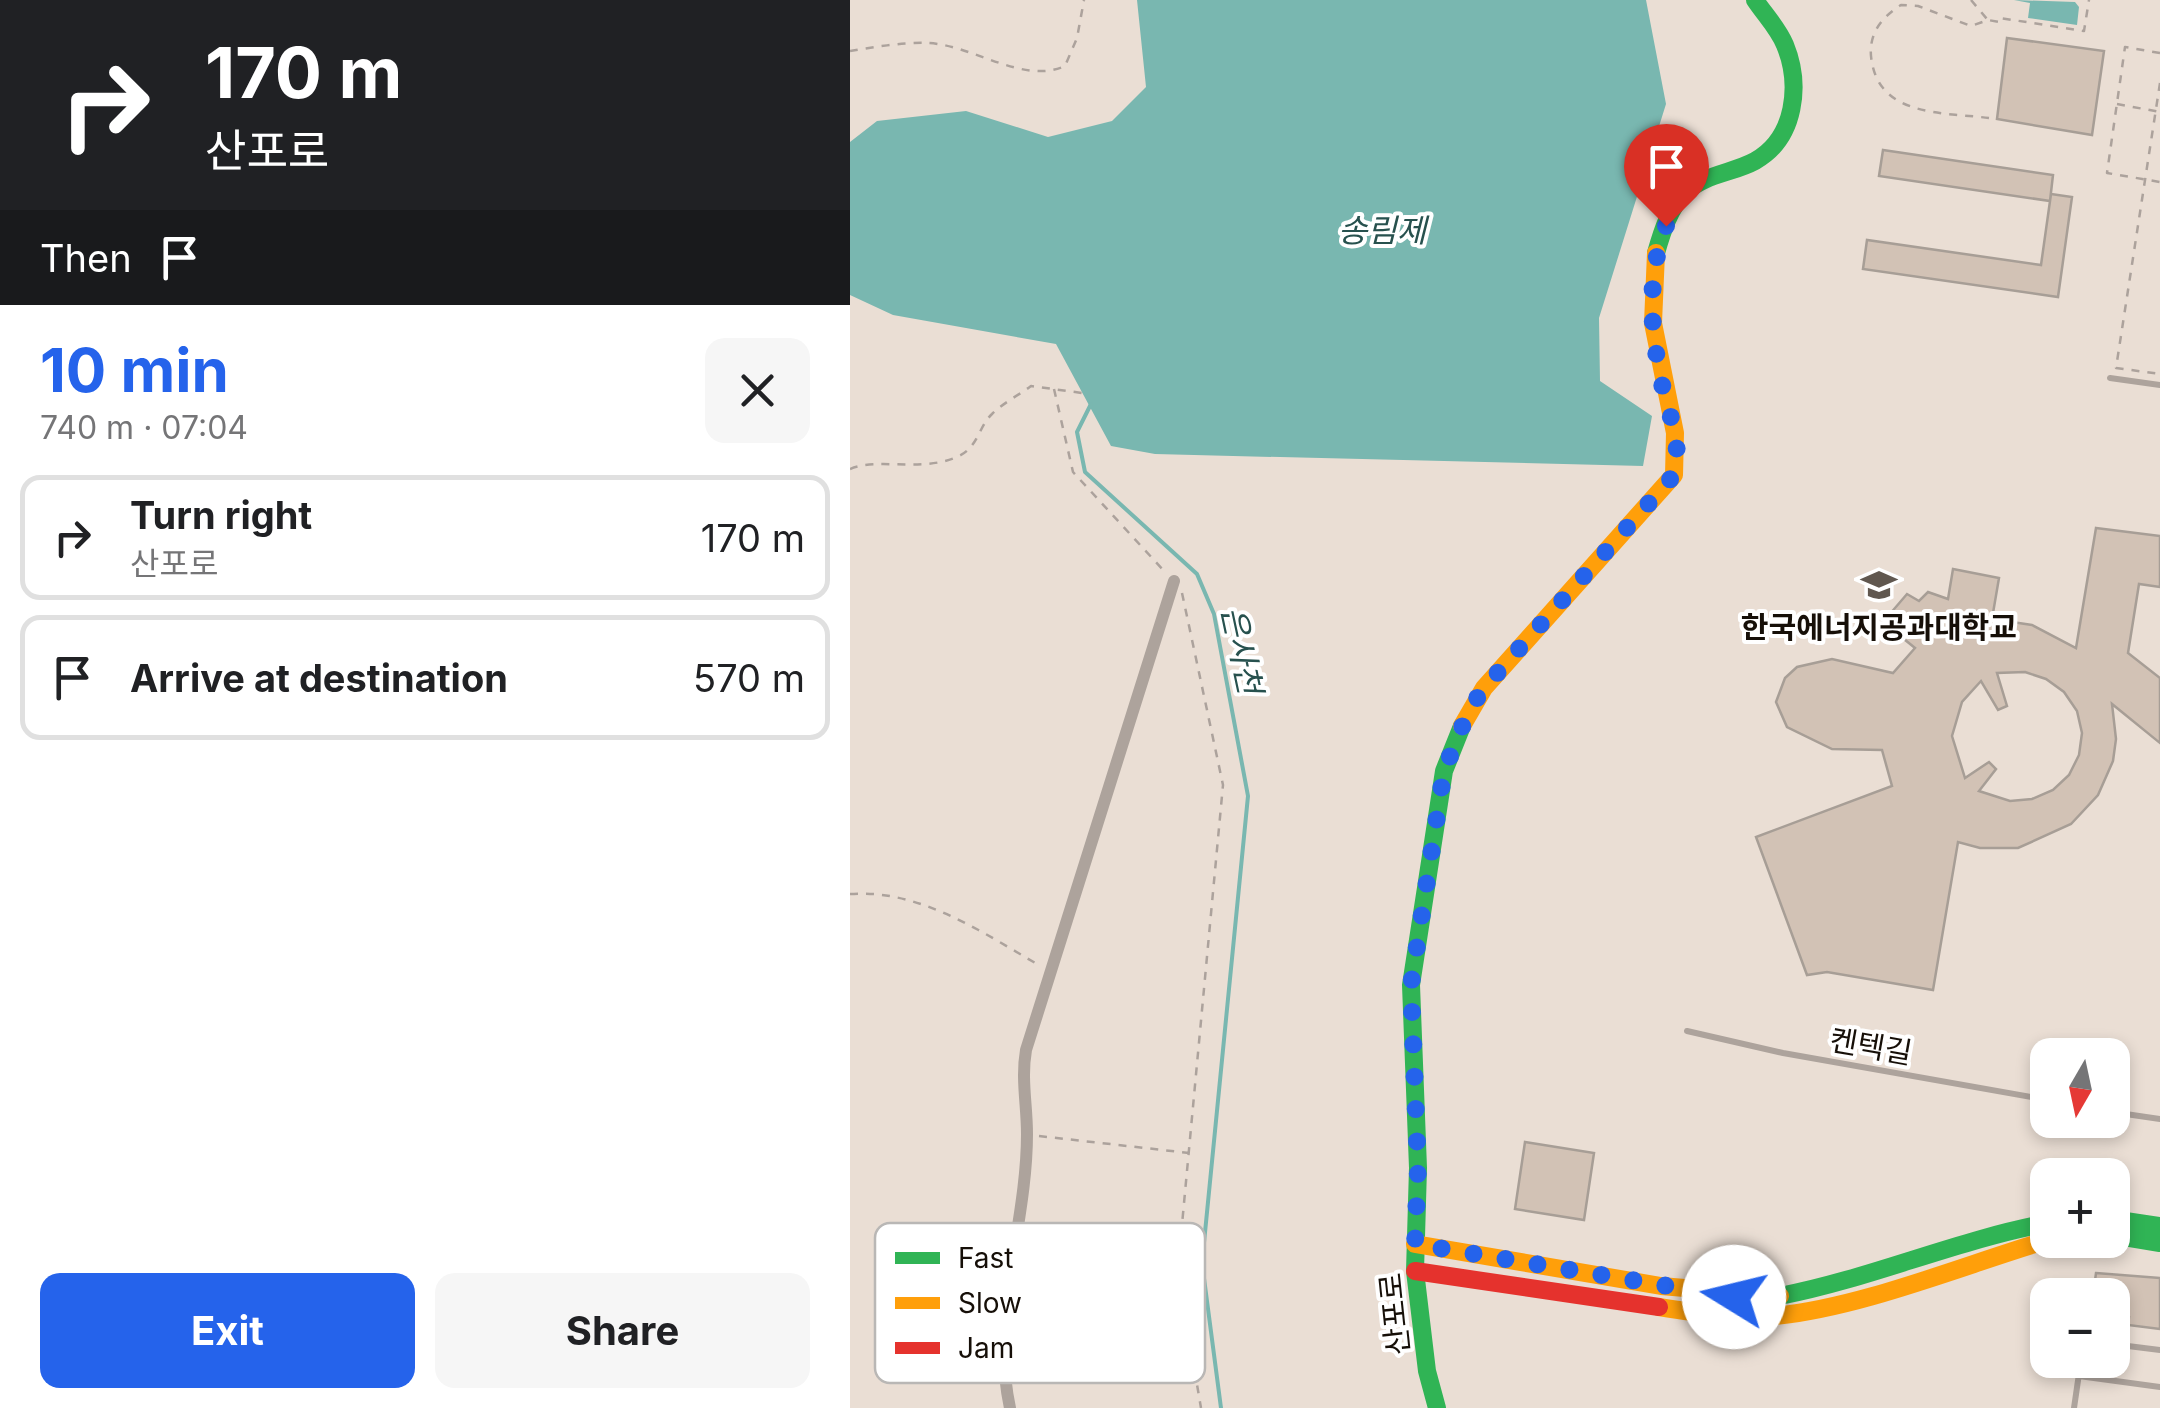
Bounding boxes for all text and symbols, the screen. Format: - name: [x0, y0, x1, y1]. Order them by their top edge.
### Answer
- text: 170 m: [205, 30, 402, 115]
- icon: right: [40, 40, 170, 170]
- text: 산포로: [205, 123, 329, 178]
- pin: [1624, 124, 1709, 227]
- icon: arrive: [1639, 139, 1694, 194]
- water label: 송림제: [1338, 211, 1430, 250]
- icon: arrive: [152, 230, 207, 285]
- text: Then: [40, 235, 132, 281]
- text: 10 min: [40, 334, 229, 406]
- button: close: [705, 338, 810, 443]
- text: 740 m · 07:04: [40, 408, 248, 447]
- text: Turn right: [130, 492, 312, 538]
- icon: right: [45, 510, 100, 565]
- text: 170 m: [701, 515, 805, 561]
- text: 산포로: [130, 544, 218, 583]
- school or university icon: 한국에너지공과대학교: [1860, 566, 1898, 604]
- water label: 은사천: [1214, 603, 1271, 701]
- place label: 한국에너지공과대학교: [1741, 609, 2017, 645]
- icon: arrive: [45, 650, 100, 705]
- text: Arrive at destination: [130, 655, 508, 701]
- text: 570 m: [693, 655, 805, 701]
- street label: 켄텍길: [1827, 1021, 1915, 1071]
- north arrow: [2030, 1038, 2130, 1138]
- map controls: [2030, 1038, 2130, 1378]
- button: +: [2030, 1158, 2130, 1258]
- legend: [875, 1223, 1205, 1383]
- text: Fast: [958, 1241, 1014, 1275]
- position arrow: [1682, 1245, 1786, 1349]
- street label: 산포로: [1372, 1271, 1416, 1357]
- button: Exit: [40, 1273, 415, 1388]
- button: Share: [435, 1273, 810, 1388]
- button: −: [2030, 1278, 2130, 1378]
- text: Slow: [958, 1286, 1022, 1320]
- text: Jam: [958, 1331, 1014, 1365]

